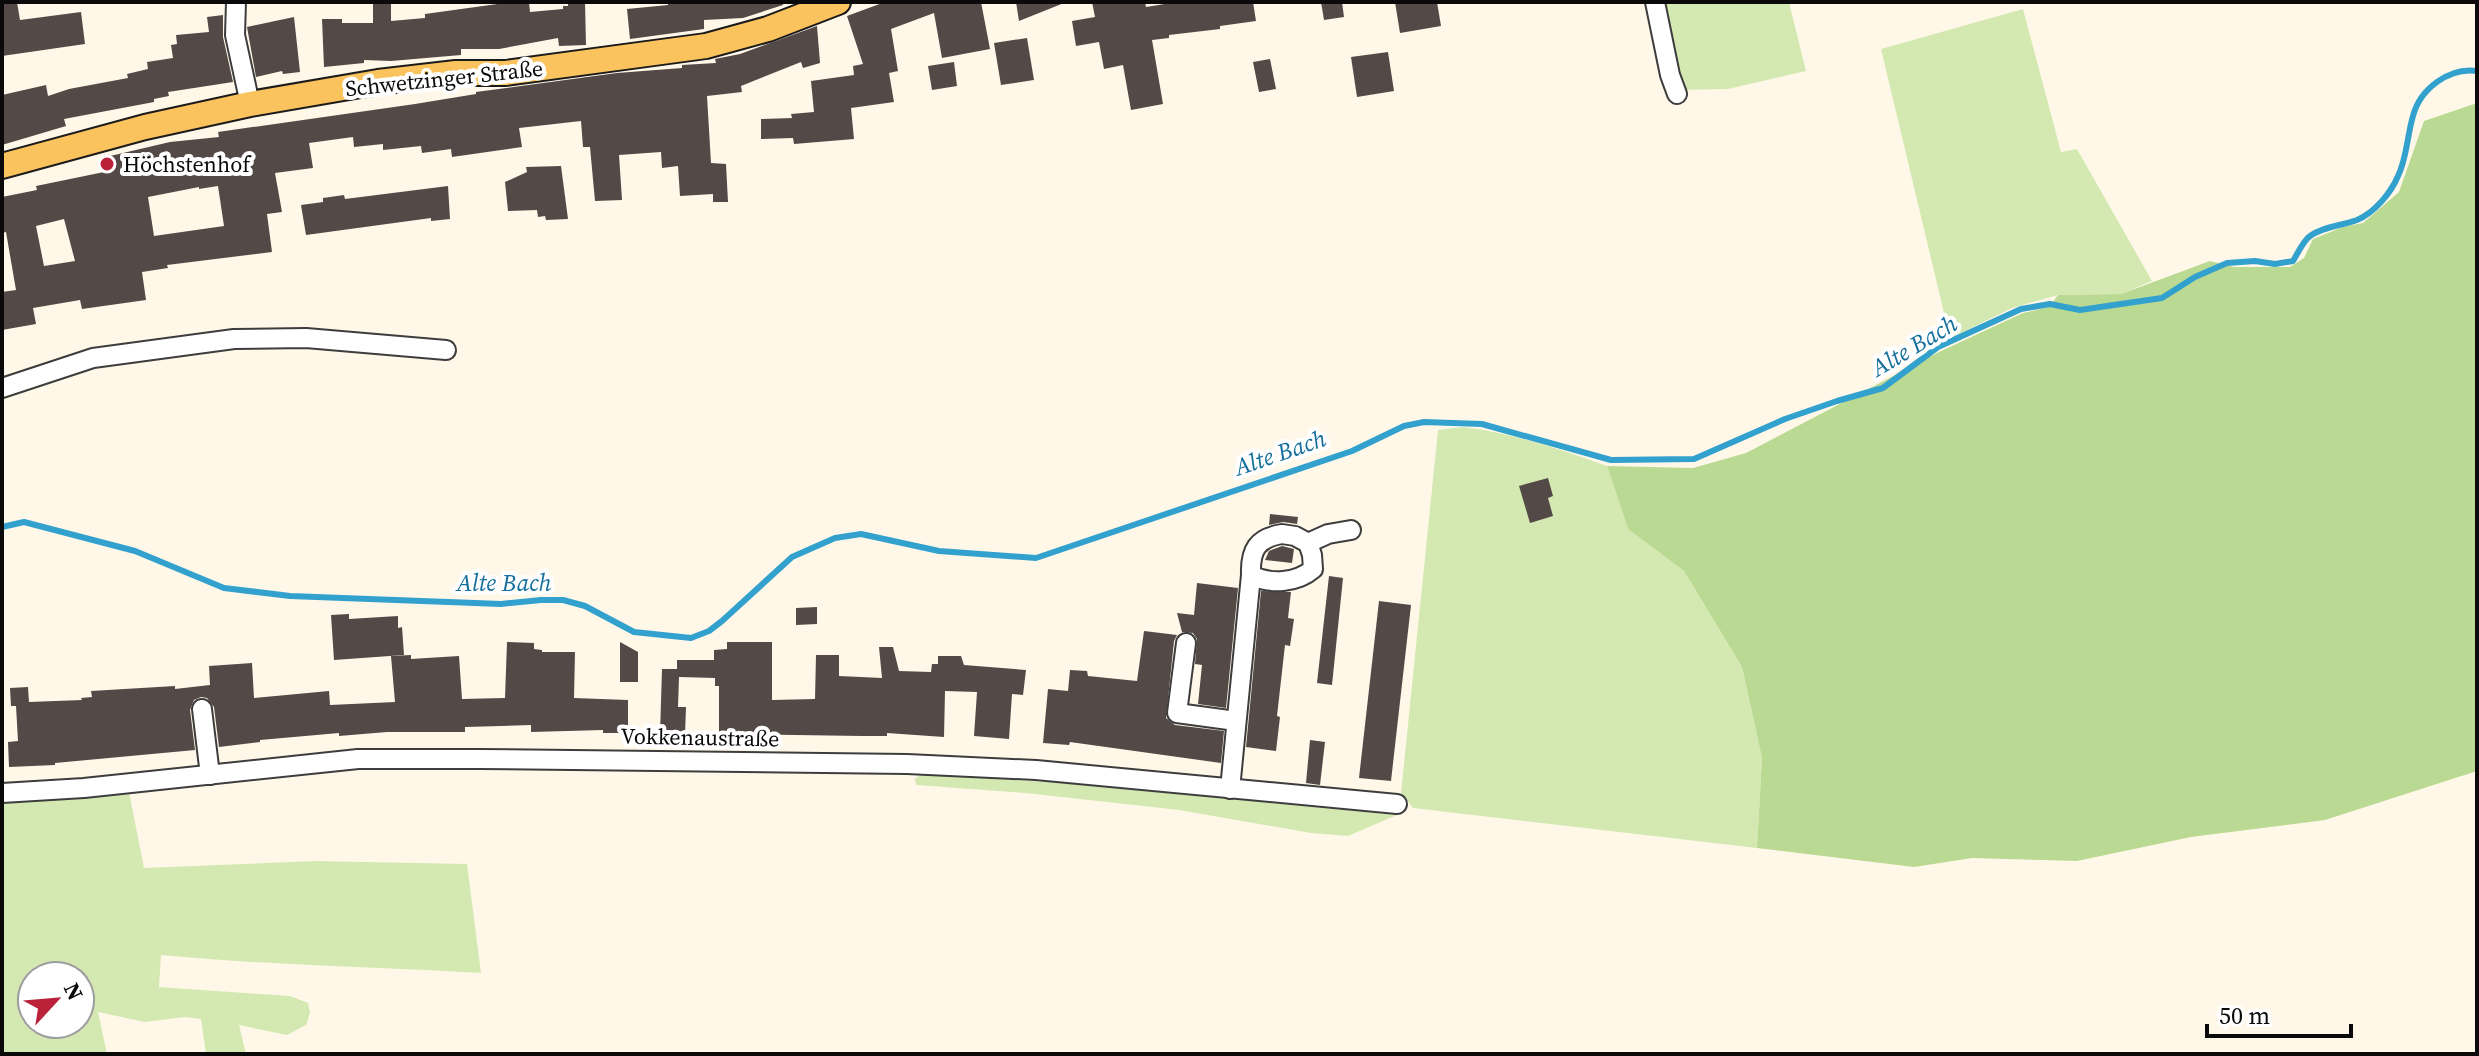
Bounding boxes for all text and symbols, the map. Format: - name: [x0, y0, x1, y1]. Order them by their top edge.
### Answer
- street label: Schwetzinger Straße: [344, 53, 544, 103]
- place label: Höchstenhof: [123, 149, 252, 179]
- marker: Höchstenhof: [98, 155, 116, 173]
- water label: Alte Bach: [1863, 307, 1963, 385]
- water label: Alte Bach: [1228, 421, 1330, 484]
- water label: Alte Bach: [454, 566, 552, 599]
- street label: Vokkenaustraße: [620, 721, 780, 753]
- north arrow: [16, 960, 96, 1040]
- text: N: [57, 977, 91, 1005]
- scale bar: [2207, 988, 2351, 1038]
- text: 50 m: [2219, 999, 2270, 1032]

